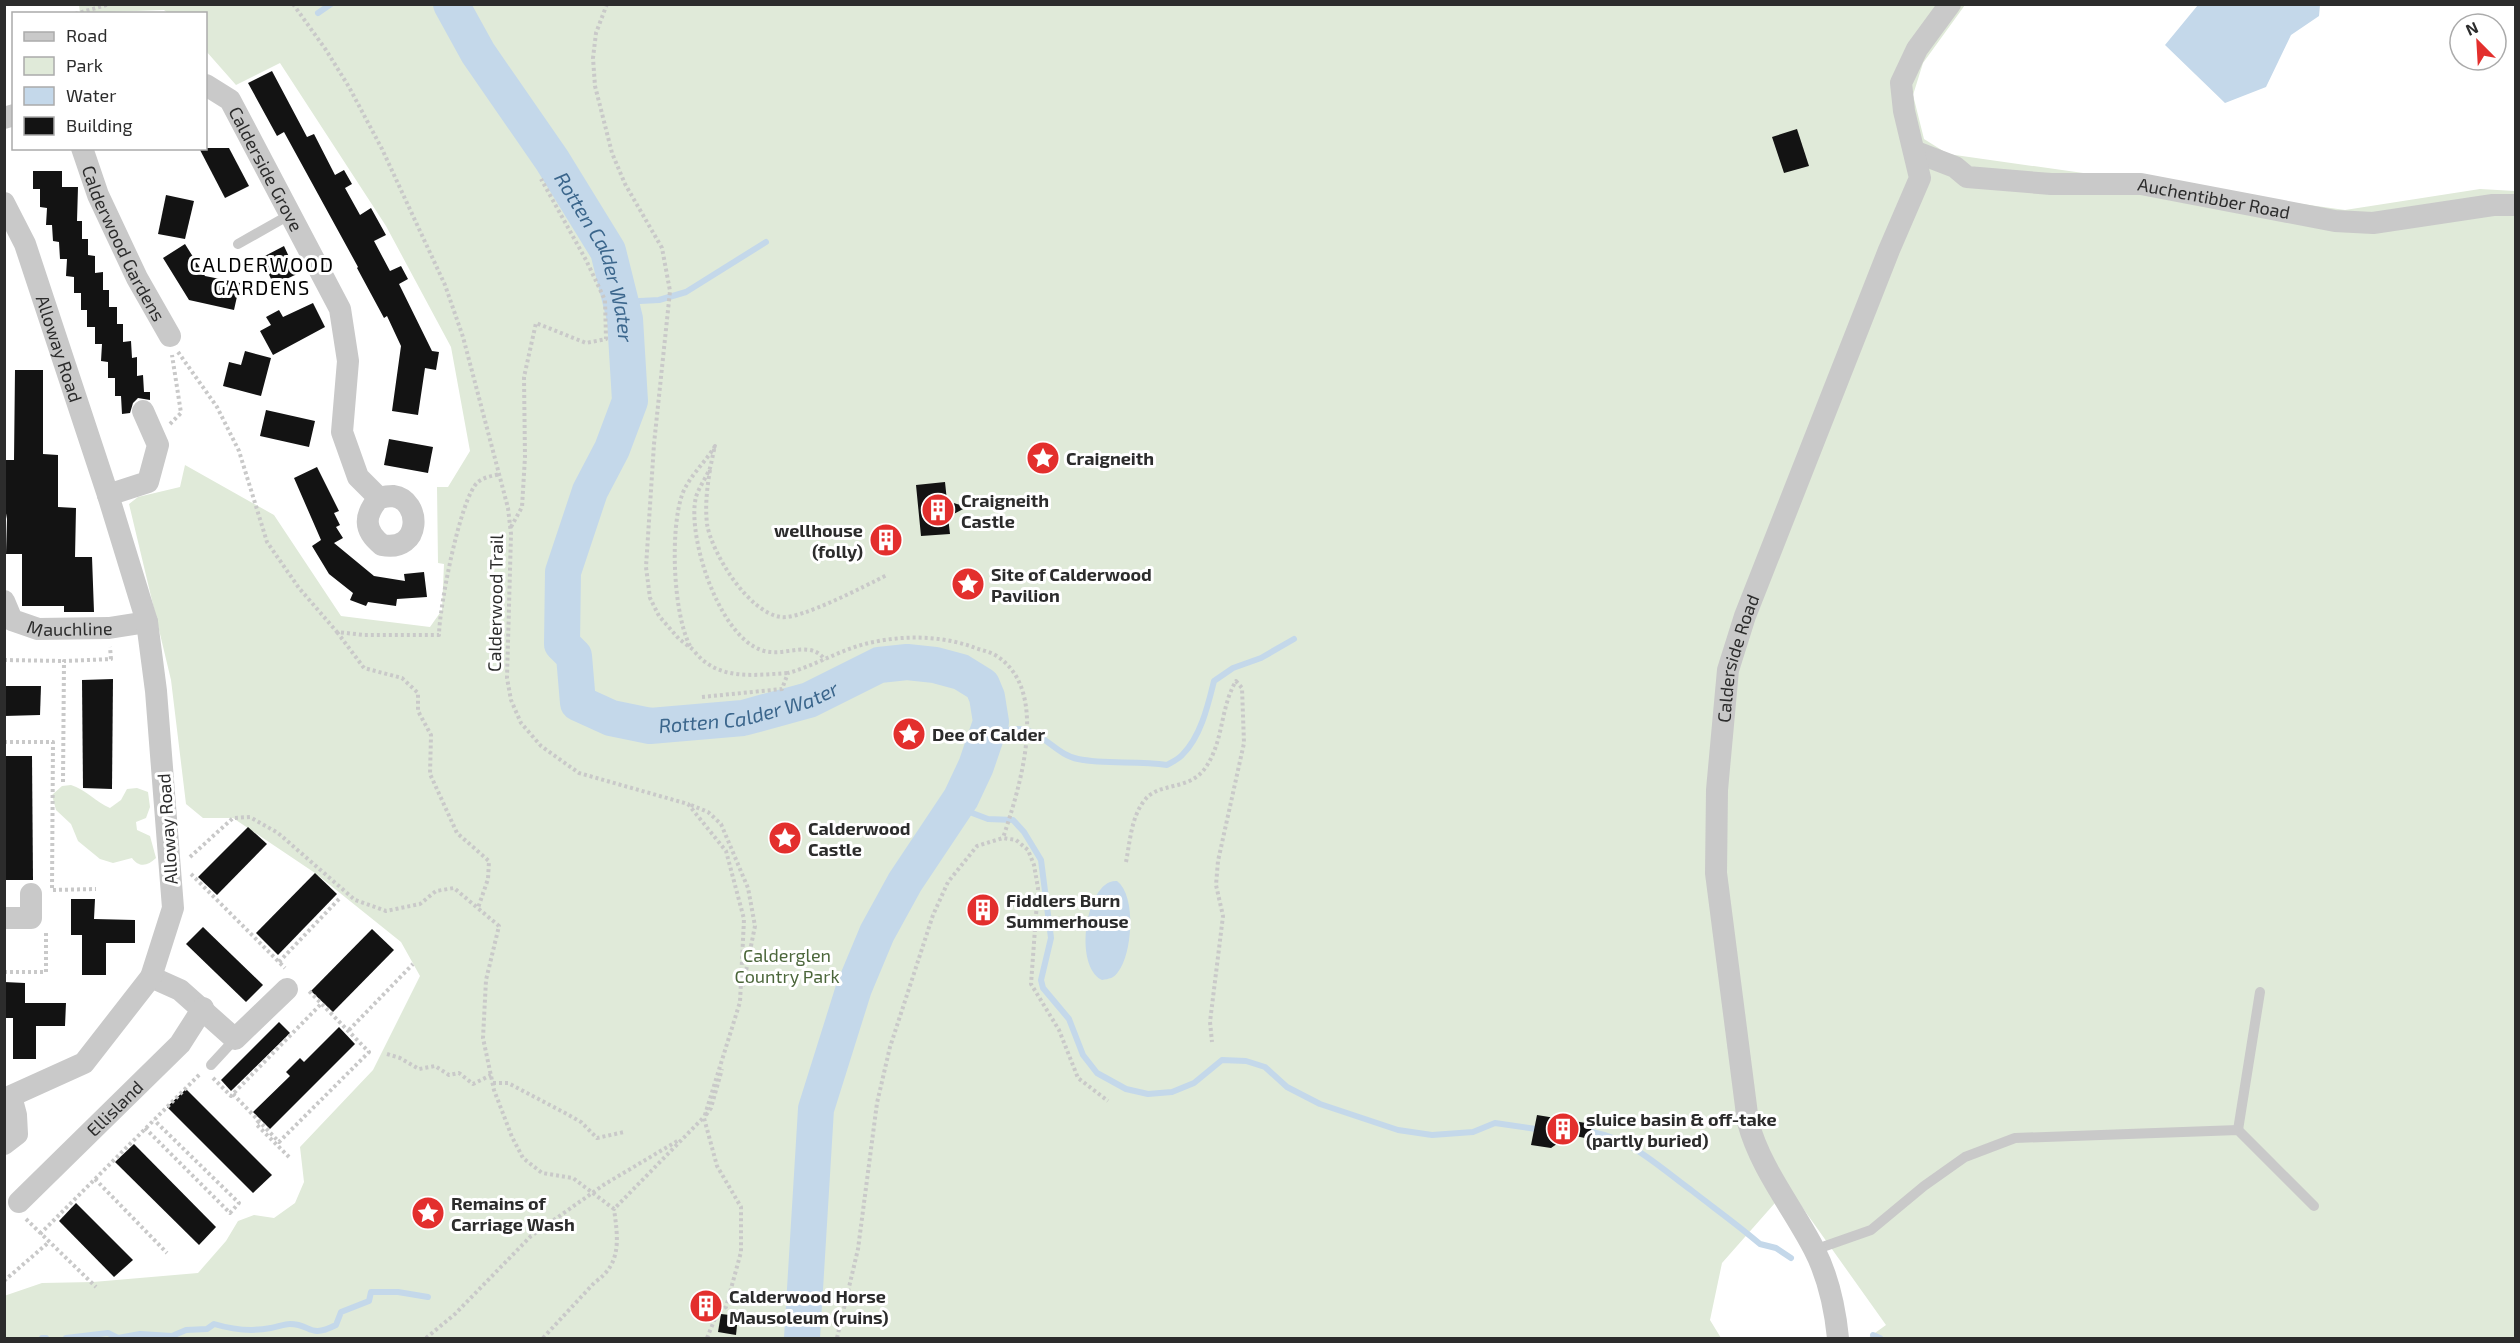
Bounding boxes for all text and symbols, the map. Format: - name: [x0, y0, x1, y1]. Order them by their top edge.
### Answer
- legend: [12, 12, 207, 150]
- north arrow: [2448, 12, 2508, 72]
- text: N: [2463, 17, 2481, 39]
- text: Road: [66, 24, 107, 46]
- text: Park: [66, 54, 103, 76]
- text: Water: [66, 84, 116, 106]
- street label: Calderside Grove: [224, 103, 308, 235]
- text: Building: [66, 114, 133, 136]
- street label: Calderwood Gardens: [78, 162, 170, 325]
- water label: Rotten Calder Water: [550, 167, 638, 344]
- street label: Auchentibber Road: [2136, 173, 2292, 223]
- district label: CALDERWOOD GARDENS: [190, 252, 334, 299]
- street label: Alloway Road: [32, 292, 87, 405]
- place icon: Craigneith: [1025, 440, 1061, 476]
- place label: Craigneith: [1066, 447, 1154, 469]
- place label: Craigneith Castle: [961, 489, 1049, 532]
- building icon: Craigneith Castle: [920, 492, 956, 528]
- place label: wellhouse (folly): [774, 519, 863, 562]
- building icon: wellhouse (folly): [868, 522, 904, 558]
- street label: Calderwood Trail: [483, 533, 507, 672]
- place label: Site of Calderwood Pavilion: [991, 563, 1152, 606]
- place icon: Site of Calderwood Pavilion: [950, 566, 986, 602]
- street label: Calderside Road: [1712, 591, 1763, 724]
- street label: Mauchline: [24, 615, 113, 641]
- water label: Rotten Calder Water: [657, 675, 843, 737]
- place icon: Dee of Calder: [891, 716, 927, 752]
- place label: Dee of Calder: [932, 723, 1046, 745]
- street label: Alloway Road: [152, 773, 182, 885]
- place label: Calderwood Castle: [808, 817, 911, 860]
- place icon: Calderwood Castle: [767, 820, 803, 856]
- place label: Fiddlers Burn Summerhouse: [1006, 889, 1129, 932]
- building icon: Fiddlers Burn Summerhouse: [965, 892, 1001, 928]
- park label: Calderglen Country Park: [734, 944, 840, 987]
- street label: Ellisland: [82, 1076, 147, 1141]
- place label: sluice basin & off-take (partly buried): [1586, 1108, 1777, 1151]
- building icon: sluice basin & off-take (partly buried): [1545, 1111, 1581, 1147]
- place label: Remains of Carriage Wash: [451, 1192, 575, 1235]
- place icon: Remains of Carriage Wash: [410, 1195, 446, 1231]
- place label: Calderwood Horse Mausoleum (ruins): [729, 1285, 888, 1328]
- building icon: Calderwood Horse Mausoleum (ruins): [688, 1288, 724, 1324]

